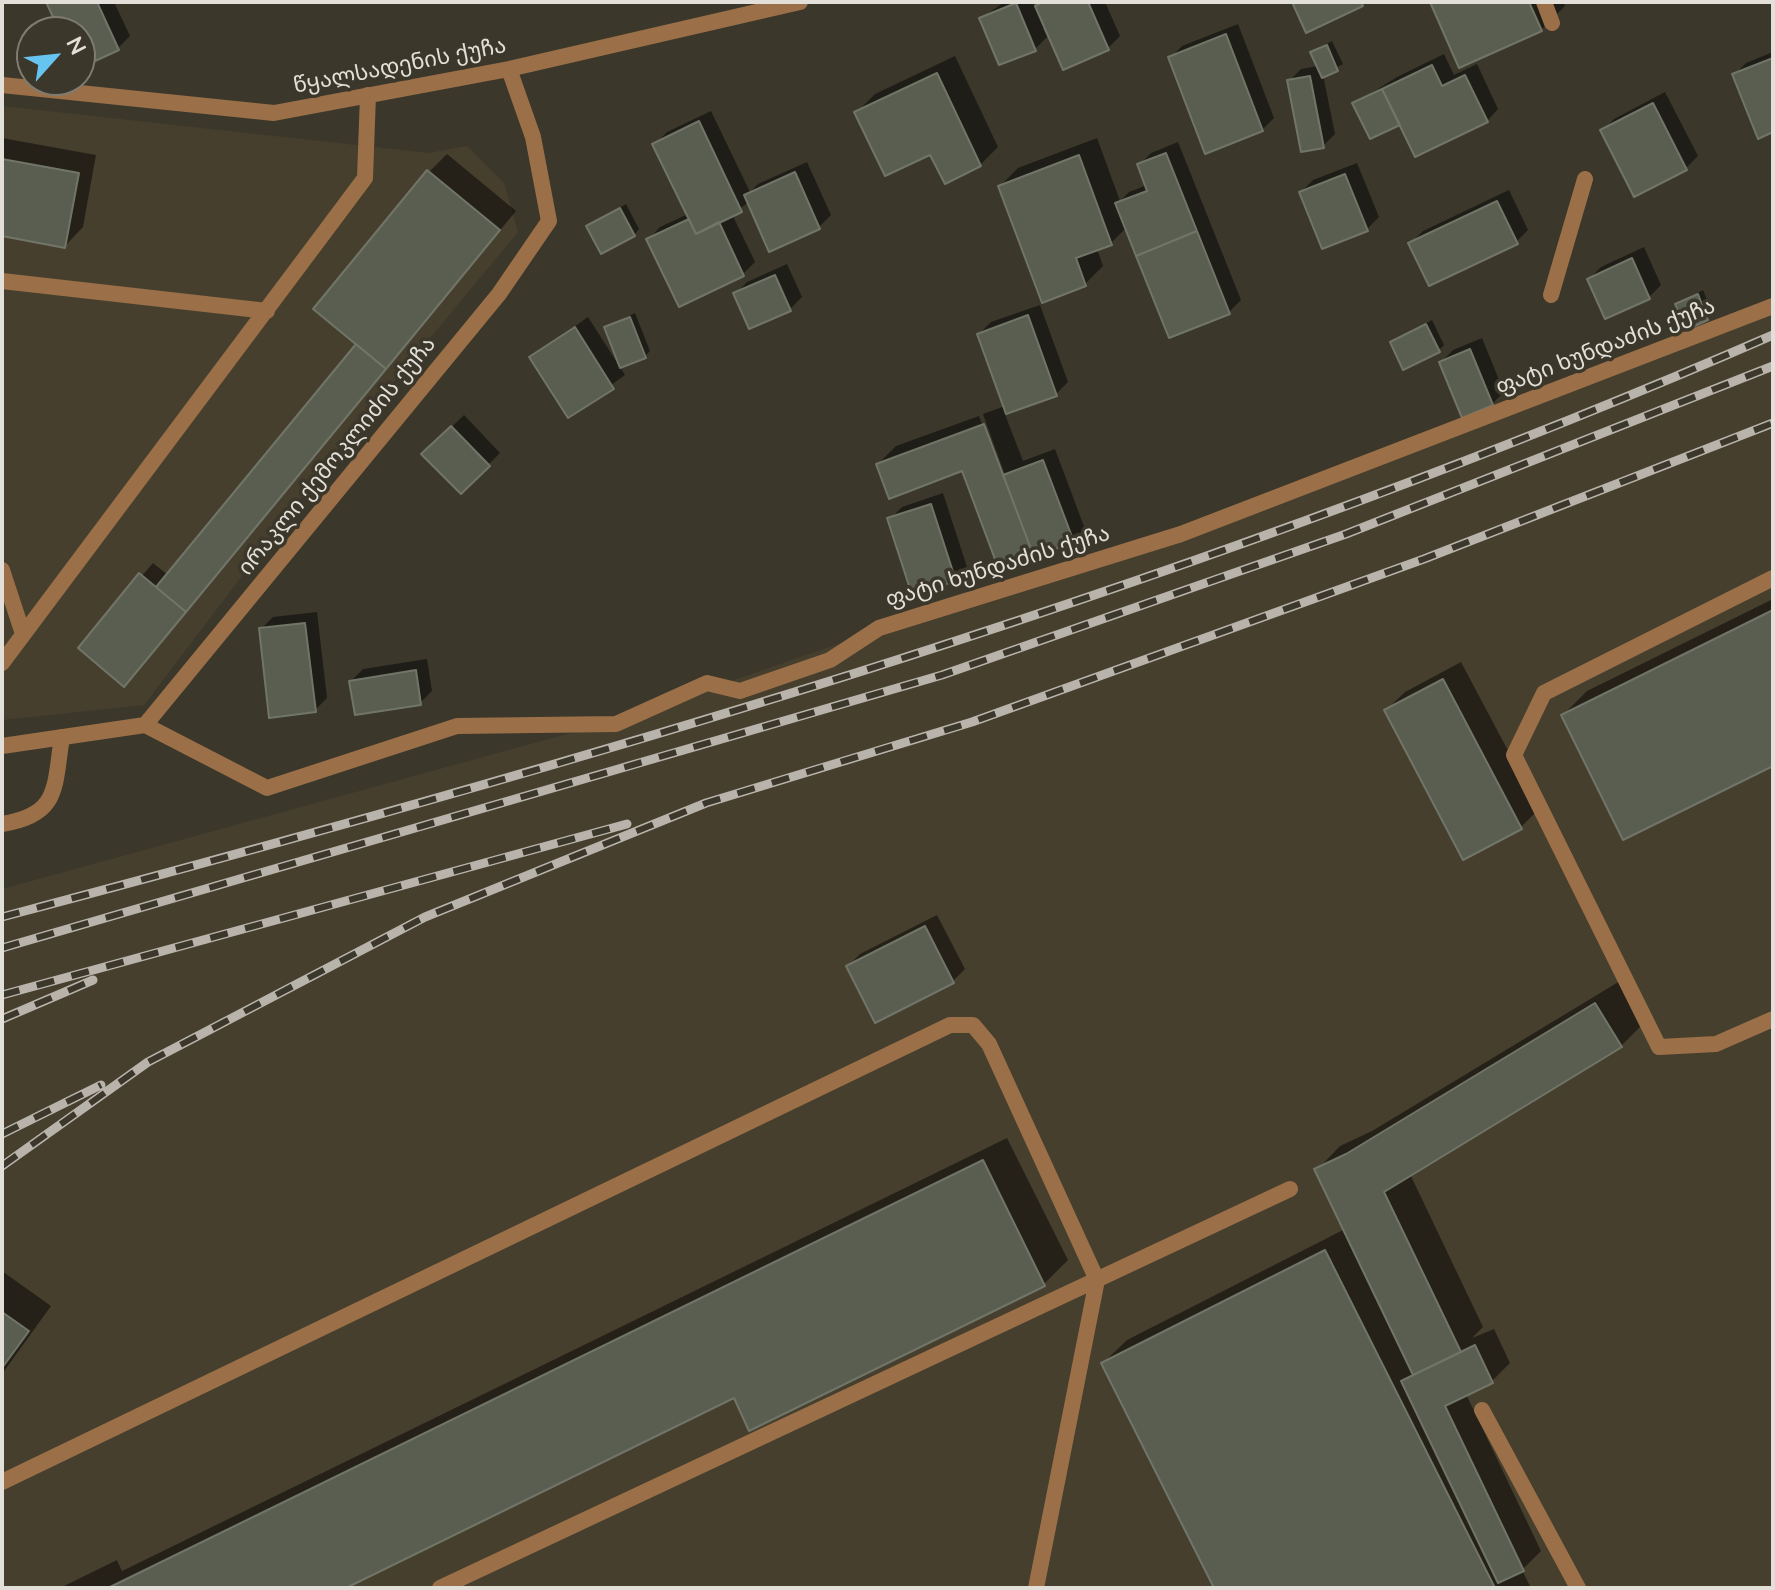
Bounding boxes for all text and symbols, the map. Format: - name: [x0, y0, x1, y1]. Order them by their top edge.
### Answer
- north arrow: [16, 16, 96, 96]
- text: N: [58, 32, 93, 60]
- street label: წყალსადენის ქუჩა: [291, 33, 509, 101]
- street label: ფატი ხუნდაძის ქუჩა: [1493, 294, 1719, 402]
- street label: ირაკლი ქემოკლიძის ქუჩა: [234, 332, 442, 582]
- street label: ფატი ხუნდაძის ქუჩა: [883, 521, 1113, 615]

